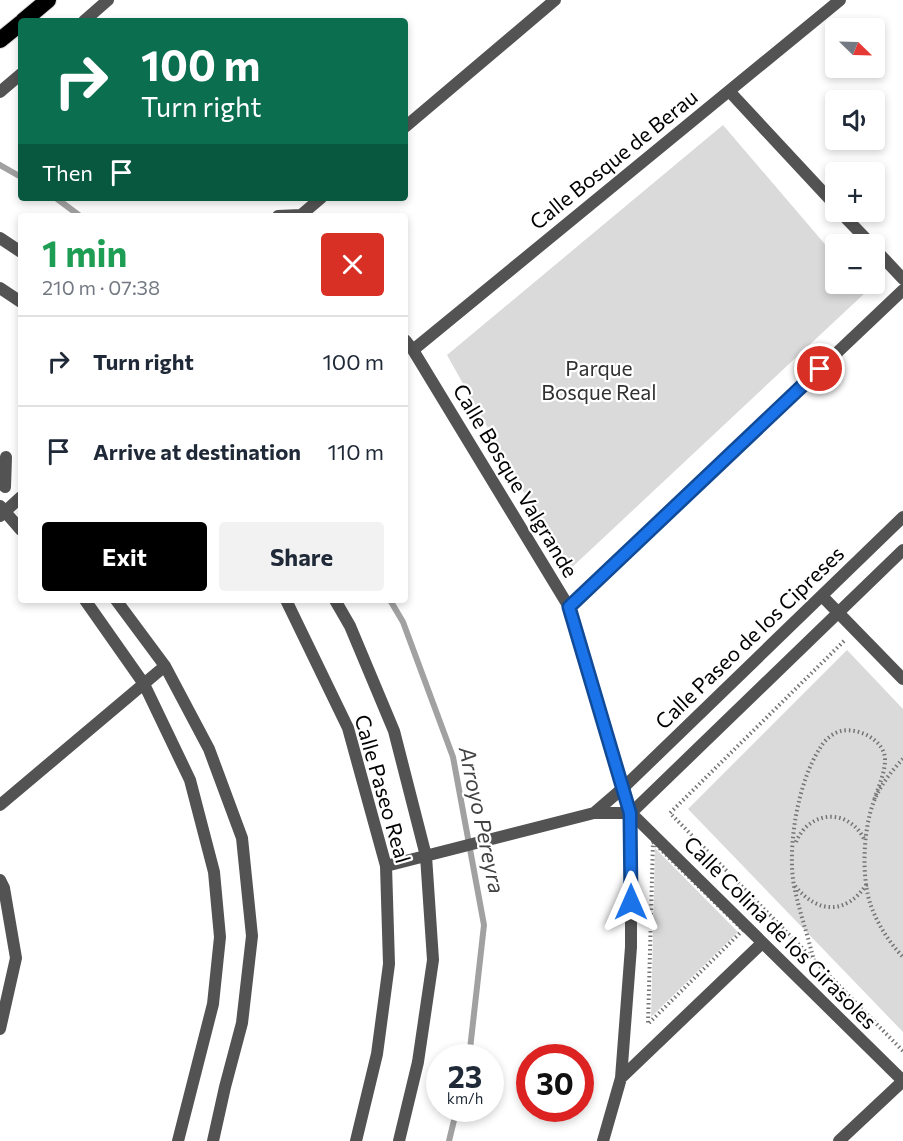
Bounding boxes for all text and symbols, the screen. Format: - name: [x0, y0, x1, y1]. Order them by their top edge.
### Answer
- north arrow: [825, 18, 885, 78]
- map controls: [825, 18, 885, 294]
- text: 100 m: [141, 38, 261, 90]
- icon: right: [42, 42, 120, 120]
- street label: Calle Bosque de Berau: [524, 84, 702, 234]
- text: Turn right: [141, 90, 261, 123]
- button: sound: [825, 90, 885, 150]
- icon: arrive: [105, 156, 138, 189]
- text: Then: [42, 159, 93, 186]
- button: +: [825, 162, 885, 222]
- text: 1 min: [42, 230, 127, 274]
- button: close: [321, 233, 384, 296]
- button: −: [825, 234, 885, 294]
- text: 210 m · 07:38: [42, 275, 160, 299]
- pin: [794, 343, 845, 394]
- icon: right: [42, 345, 75, 378]
- text: Turn right: [93, 348, 194, 375]
- text: 100 m: [322, 348, 384, 375]
- icon: arrive: [803, 352, 836, 385]
- park label: Parque Bosque Real: [541, 355, 657, 404]
- street label: Calle Bosque Valgrande: [449, 379, 584, 581]
- icon: arrive: [42, 435, 75, 468]
- text: Arrive at destination: [93, 438, 301, 465]
- text: 110 m: [327, 438, 384, 465]
- button: Exit: [42, 522, 207, 591]
- button: Share: [219, 522, 384, 591]
- street label: Calle Paseo de los Cipreses: [649, 540, 848, 734]
- street label: Calle Paseo Real: [350, 711, 417, 866]
- water label: Arroyo Pereyra: [454, 743, 511, 896]
- street label: Calle Colina de los Girasoles: [679, 830, 883, 1034]
- position arrow: [599, 870, 663, 934]
- speed limit sign: 30: [516, 1044, 594, 1122]
- text: 23: [448, 1057, 482, 1094]
- text: km/h: [447, 1089, 483, 1107]

